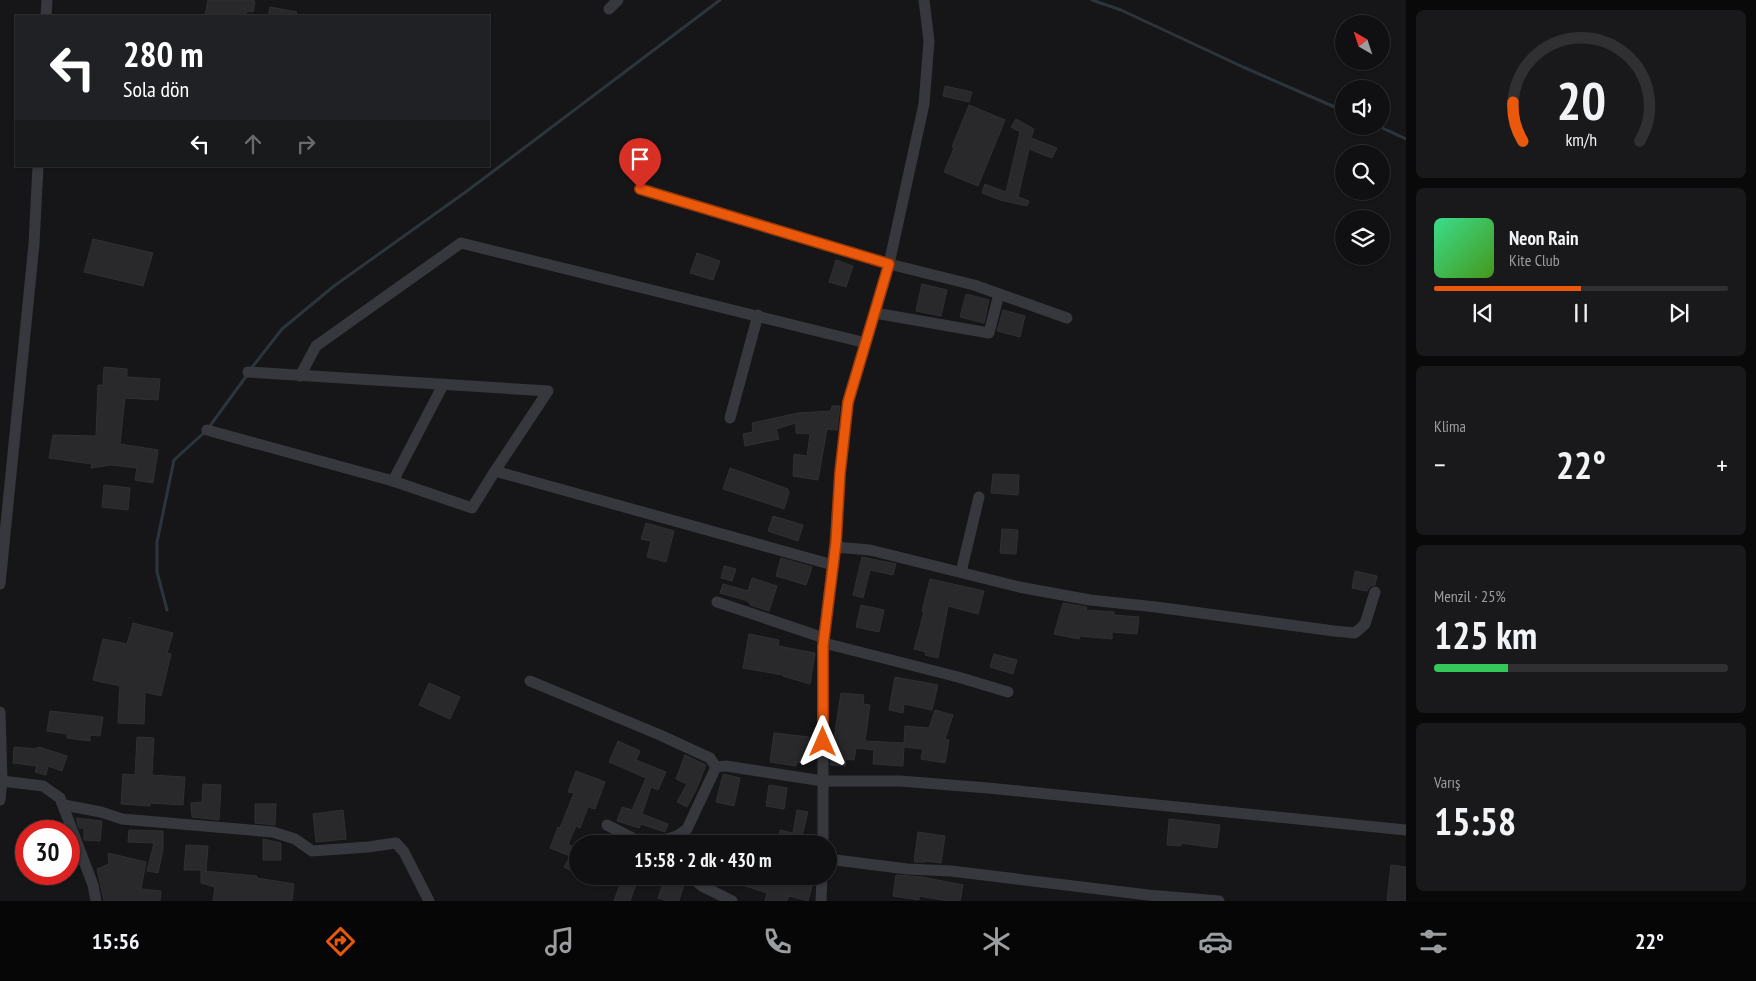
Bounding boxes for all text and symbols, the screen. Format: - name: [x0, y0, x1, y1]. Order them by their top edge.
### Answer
- north arrow: [1335, 15, 1390, 70]
- map controls: [1335, 15, 1390, 265]
- text: 280 m: [123, 31, 204, 77]
- icon: left: [40, 35, 105, 100]
- text: 20: [1556, 67, 1606, 134]
- text: Sola dön: [123, 75, 189, 103]
- button: sound: [1335, 80, 1390, 135]
- text: km/h: [1565, 128, 1597, 151]
- icon: left: [186, 130, 214, 158]
- icon: ahead: [239, 130, 267, 158]
- icon: right: [292, 130, 320, 158]
- pin: [619, 138, 661, 189]
- icon: arrive: [626, 145, 654, 173]
- button: search: [1335, 145, 1390, 200]
- button: layers: [1335, 210, 1390, 265]
- text: Neon Rain: [1509, 226, 1578, 250]
- text: Kite Club: [1509, 250, 1560, 270]
- icon: previous: [1469, 299, 1497, 327]
- icon: pause: [1567, 299, 1595, 327]
- icon: next: [1665, 299, 1693, 327]
- text: Klima: [1434, 416, 1466, 436]
- text: 22°: [1556, 440, 1606, 489]
- text: −: [1434, 446, 1446, 483]
- text: +: [1716, 446, 1728, 483]
- text: Menzil · 25%: [1434, 586, 1506, 606]
- text: 125 km: [1434, 610, 1537, 659]
- position arrow: [796, 715, 848, 767]
- text: Varış: [1434, 772, 1460, 792]
- text: 15:58: [1434, 796, 1516, 845]
- speed limit sign: 30: [15, 820, 80, 885]
- text: 15:58 · 2 dk · 430 m: [634, 848, 772, 872]
- icon: directions: [323, 924, 358, 959]
- icon: music: [542, 924, 577, 959]
- icon: phone: [760, 924, 795, 959]
- icon: climate: [979, 924, 1014, 959]
- icon: car: [1198, 924, 1233, 959]
- icon: filters: [1416, 924, 1451, 959]
- text: 15:56: [92, 927, 139, 955]
- text: 22°: [1635, 927, 1664, 955]

